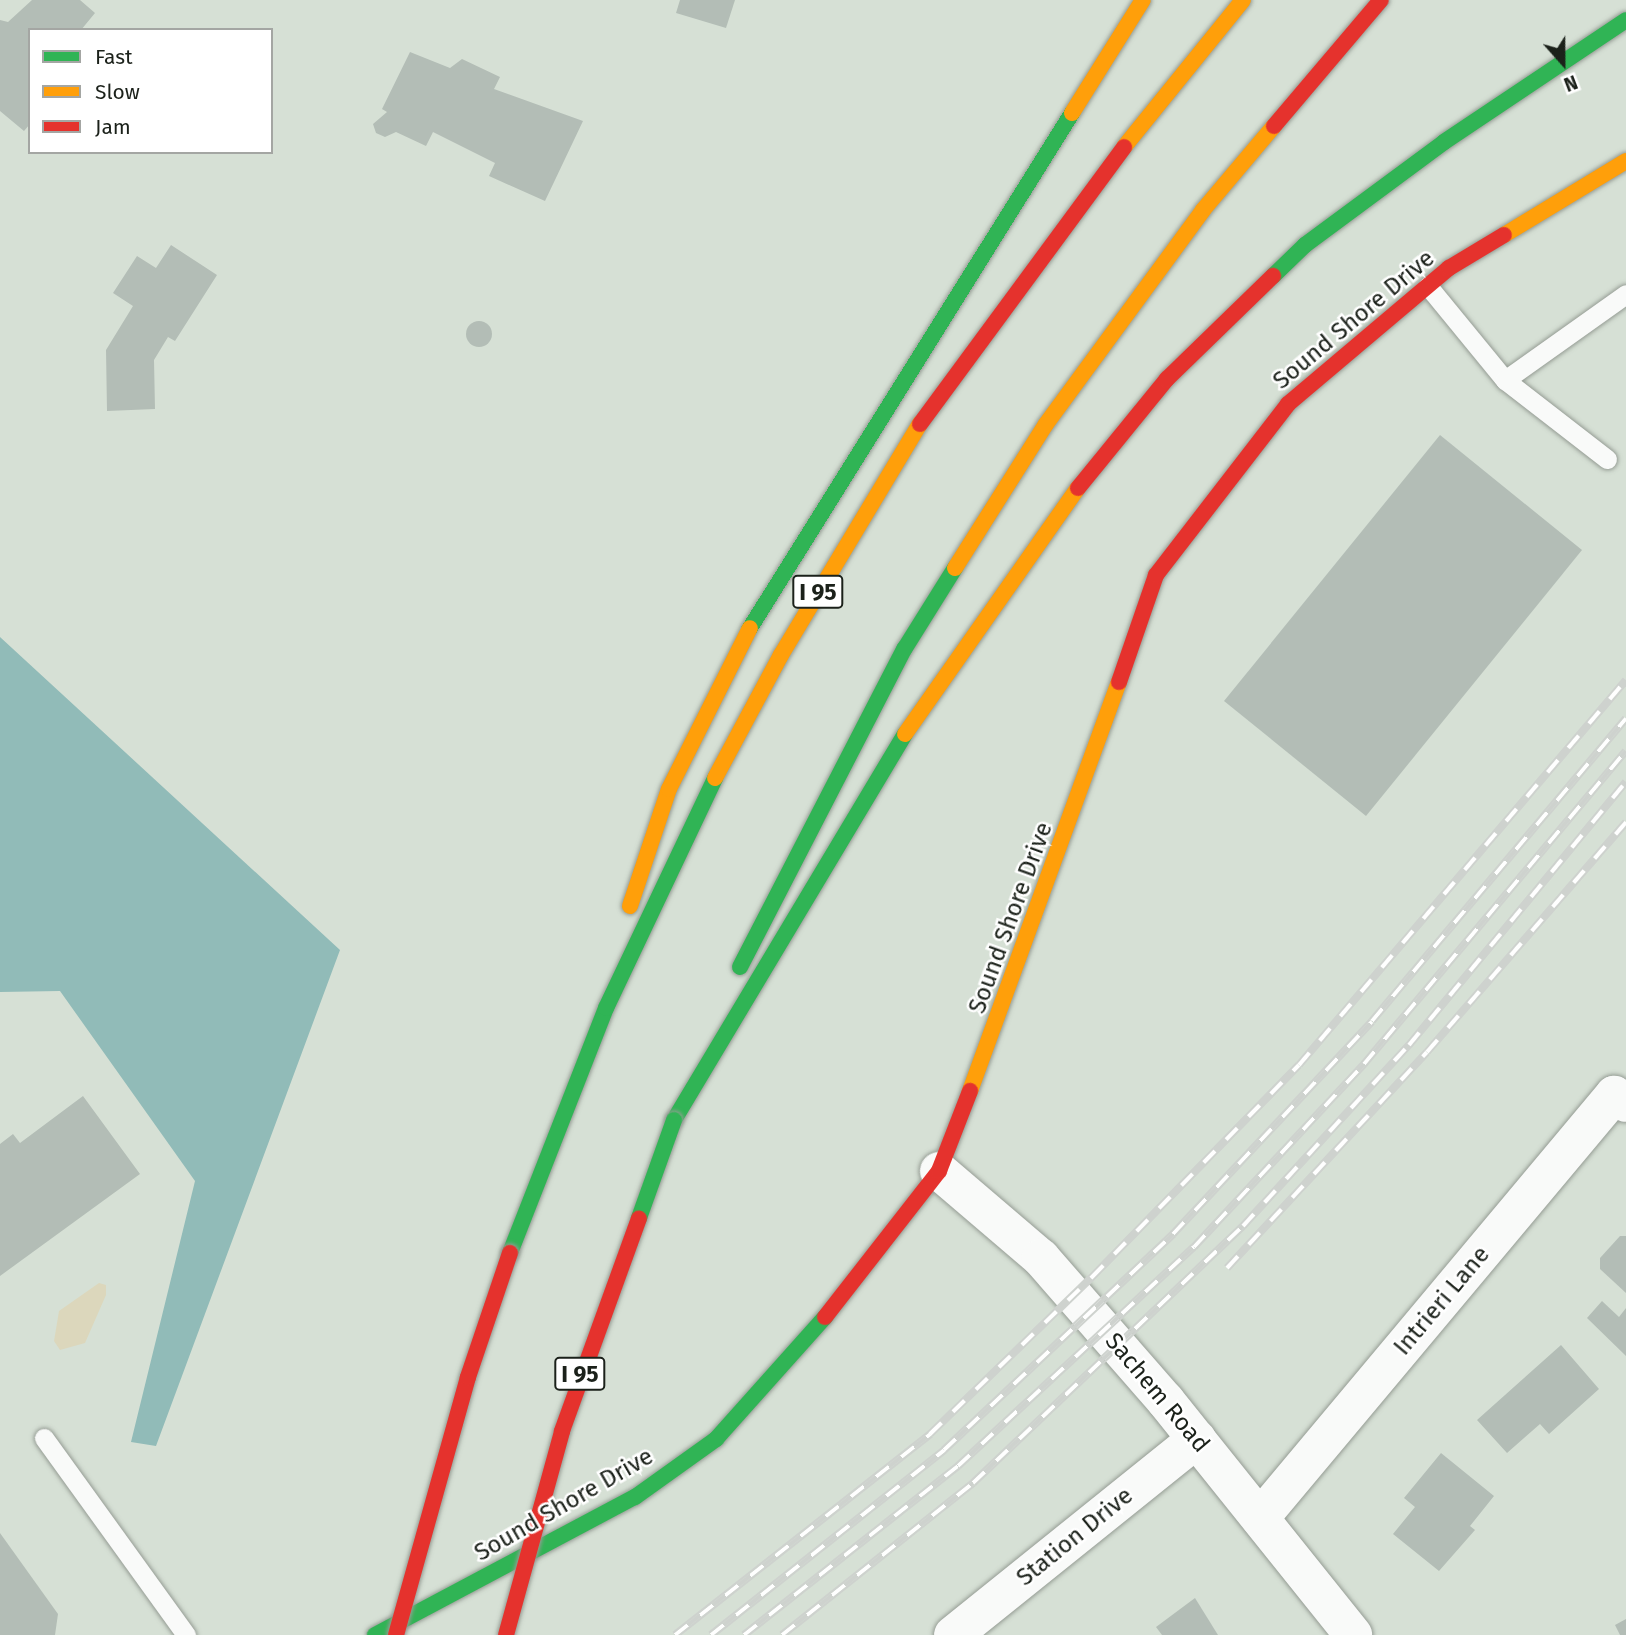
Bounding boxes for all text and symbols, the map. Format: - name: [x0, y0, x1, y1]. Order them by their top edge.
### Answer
- legend: [28, 28, 273, 154]
- north arrow: [1528, 28, 1598, 98]
- text: Fast: [95, 44, 133, 70]
- text: N: [1561, 70, 1581, 96]
- text: Slow: [95, 79, 140, 105]
- text: Jam: [95, 114, 131, 140]
- street label: Sound Shore Drive: [1268, 244, 1440, 396]
- road number: I 95: [792, 572, 844, 612]
- street label: Sound Shore Drive: [963, 819, 1059, 1017]
- street label: Intrieri Lane: [1388, 1241, 1496, 1361]
- street label: Sachem Road: [1099, 1327, 1215, 1459]
- road number: I 95: [554, 1354, 606, 1394]
- street label: Sound Shore Drive: [470, 1442, 658, 1568]
- street label: Station Drive: [1011, 1482, 1139, 1592]

